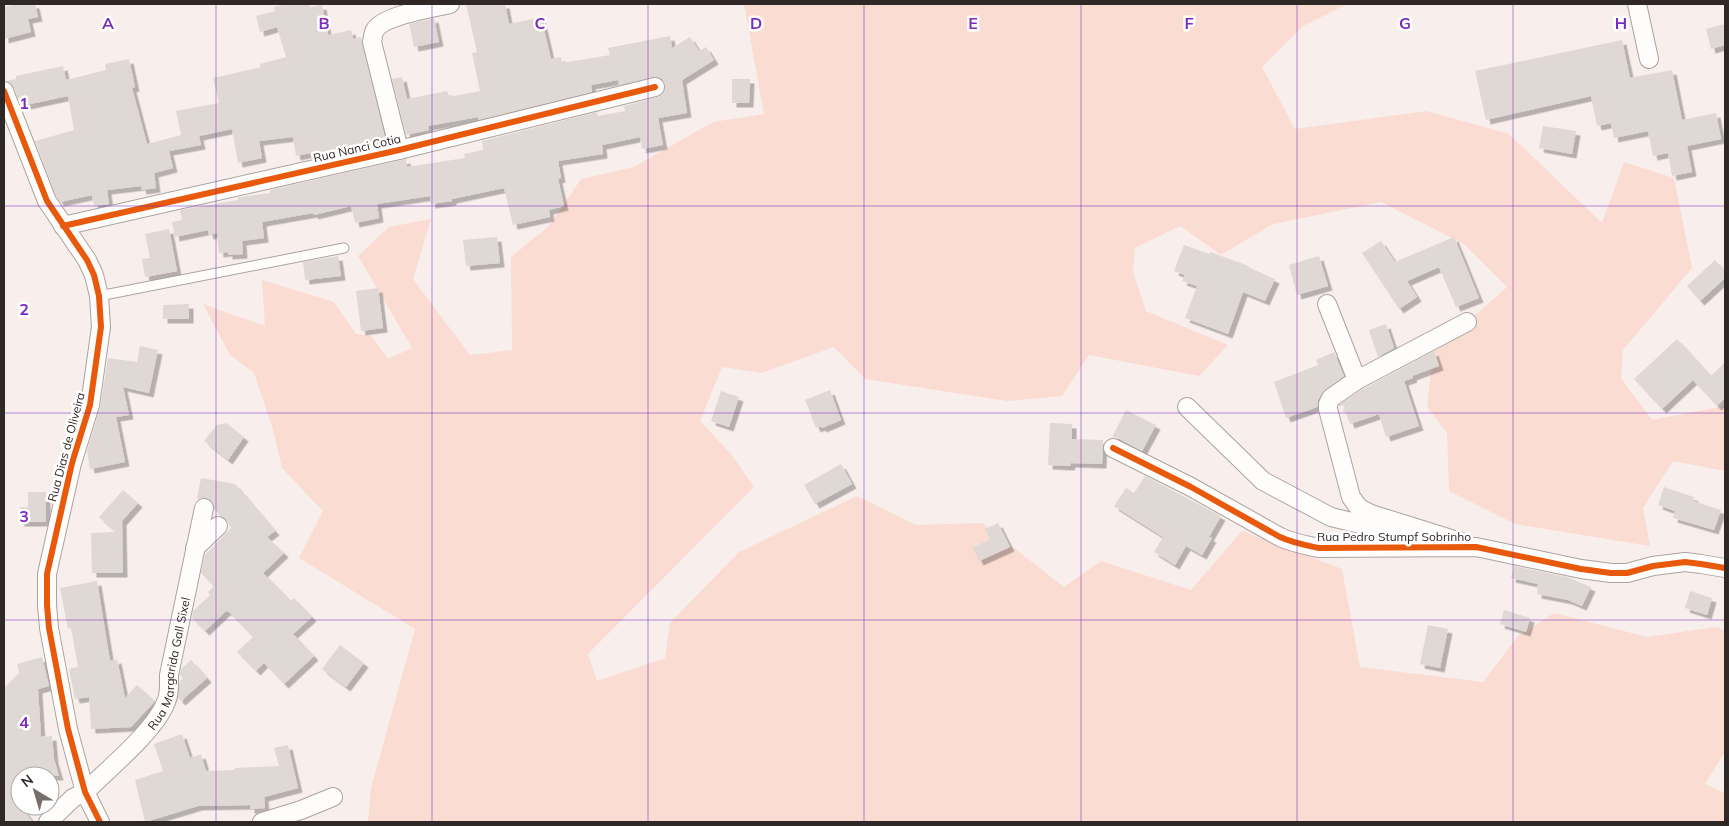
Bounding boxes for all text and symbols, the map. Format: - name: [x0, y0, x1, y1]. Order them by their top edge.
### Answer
- text: A: [102, 13, 114, 33]
- text: B: [318, 13, 330, 33]
- text: C: [535, 13, 546, 33]
- text: D: [750, 13, 762, 33]
- text: E: [968, 13, 978, 33]
- text: F: [1184, 13, 1194, 33]
- text: G: [1399, 13, 1411, 33]
- text: H: [1615, 13, 1627, 33]
- text: 1: [19, 93, 29, 113]
- street label: Rua Nanci Cotia: [312, 131, 402, 165]
- text: 2: [19, 299, 29, 319]
- street label: Rua Dias de Oliveira: [44, 391, 88, 503]
- text: 3: [19, 506, 29, 526]
- street label: Rua Pedro Stumpf Sobrinho: [1317, 529, 1471, 544]
- street label: Rua Margarida Gall Sixel: [144, 596, 193, 732]
- text: 4: [19, 712, 29, 732]
- north arrow: [10, 766, 60, 816]
- text: N: [17, 770, 37, 791]

